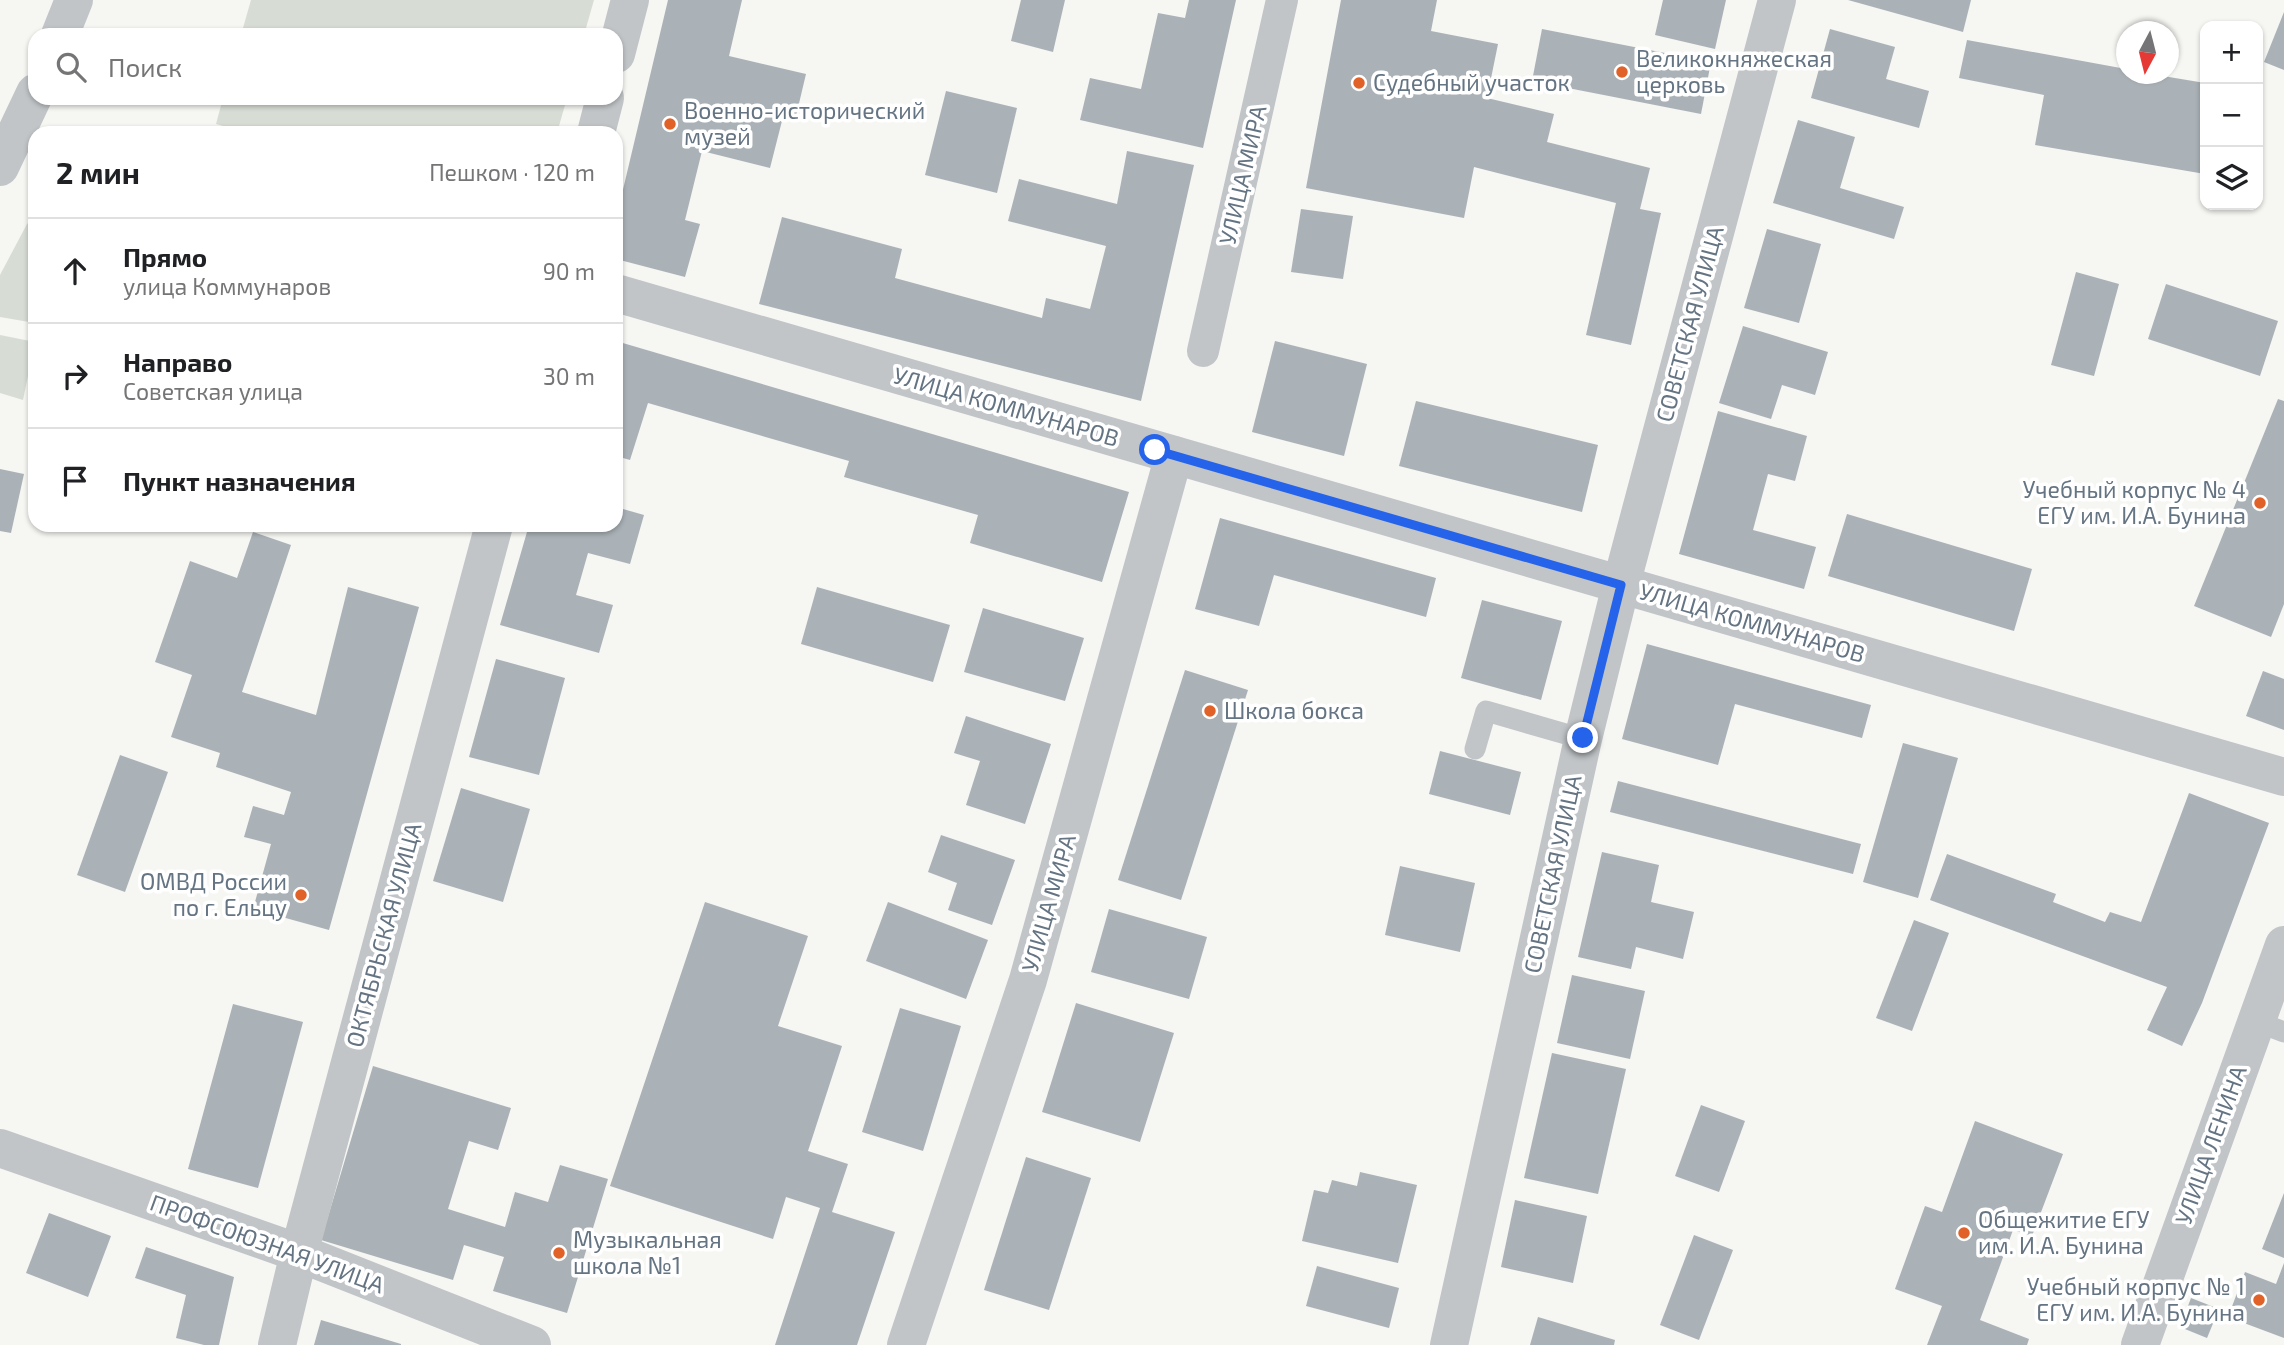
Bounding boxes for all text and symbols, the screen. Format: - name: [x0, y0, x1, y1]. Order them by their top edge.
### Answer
- north arrow: [2116, 21, 2179, 84]
- map controls: [2200, 21, 2263, 210]
- button: +: [2200, 21, 2263, 84]
- search box: [28, 28, 623, 105]
- place label: Великокняжеская церковь: [1636, 44, 1832, 98]
- icon: search: [52, 48, 90, 86]
- text: Поиск: [108, 51, 182, 82]
- marker: Великокняжеская церковь: [1614, 64, 1630, 80]
- place label: Судебный участок: [1373, 68, 1570, 97]
- marker: Судебный участок: [1351, 75, 1367, 91]
- button: −: [2200, 84, 2263, 147]
- place label: Военно-исторический музей: [684, 96, 925, 151]
- street label: УЛИЦА МИРА: [1212, 102, 1272, 247]
- marker: Военно-исторический музей: [662, 116, 678, 132]
- button: layers: [2200, 147, 2263, 210]
- text: 2 мин: [56, 154, 140, 190]
- text: Пешком · 120 m: [429, 158, 595, 186]
- street label: СОВЕТСКАЯ УЛИЦА: [1649, 222, 1729, 425]
- text: Прямо: [123, 241, 207, 272]
- icon: ahead: [56, 252, 94, 290]
- text: 90 m: [543, 257, 595, 285]
- text: улица Коммунаров: [123, 272, 331, 300]
- text: Направо: [123, 346, 232, 377]
- icon: right: [56, 357, 94, 395]
- street label: УЛИЦА КОММУНАРОВ: [890, 360, 1122, 452]
- text: 30 m: [543, 362, 595, 390]
- text: Советская улица: [123, 377, 303, 405]
- route start: [1139, 434, 1170, 465]
- icon: arrive: [56, 462, 94, 500]
- text: Пункт назначения: [123, 465, 356, 496]
- place label: Учебный корпус № 4 ЕГУ им. И.А. Бунина: [2023, 475, 2246, 530]
- marker: Учебный корпус № 4 ЕГУ им. И.А. Бунина: [2252, 495, 2268, 511]
- street label: УЛИЦА КОММУНАРОВ: [1636, 576, 1868, 668]
- place label: Школа бокса: [1224, 696, 1364, 724]
- marker: Школа бокса: [1202, 703, 1218, 719]
- route end: [1567, 722, 1598, 753]
- street label: СОВЕТСКАЯ УЛИЦА: [1517, 771, 1587, 975]
- street label: ОКТЯБРЬСКАЯ УЛИЦА: [340, 819, 427, 1050]
- street label: УЛИЦА МИРА: [1015, 830, 1081, 975]
- place label: ОМВД России по г. Ельцу: [140, 867, 287, 922]
- marker: ОМВД России по г. Ельцу: [293, 887, 309, 903]
- street label: УЛИЦА ЛЕНИНА: [2168, 1061, 2252, 1228]
- street label: ПРОФСОЮЗНАЯ УЛИЦА: [146, 1188, 389, 1299]
- place label: Общежитие ЕГУ им. И.А. Бунина: [1978, 1205, 2150, 1260]
- place label: Музыкальная школа №1: [573, 1225, 722, 1279]
- marker: Общежитие ЕГУ им. И.А. Бунина: [1956, 1225, 1972, 1241]
- marker: Музыкальная школа №1: [551, 1245, 567, 1261]
- place label: Учебный корпус № 1 ЕГУ им. И.А. Бунина: [2026, 1272, 2245, 1327]
- marker: Учебный корпус № 1 ЕГУ им. И.А. Бунина: [2251, 1292, 2267, 1308]

